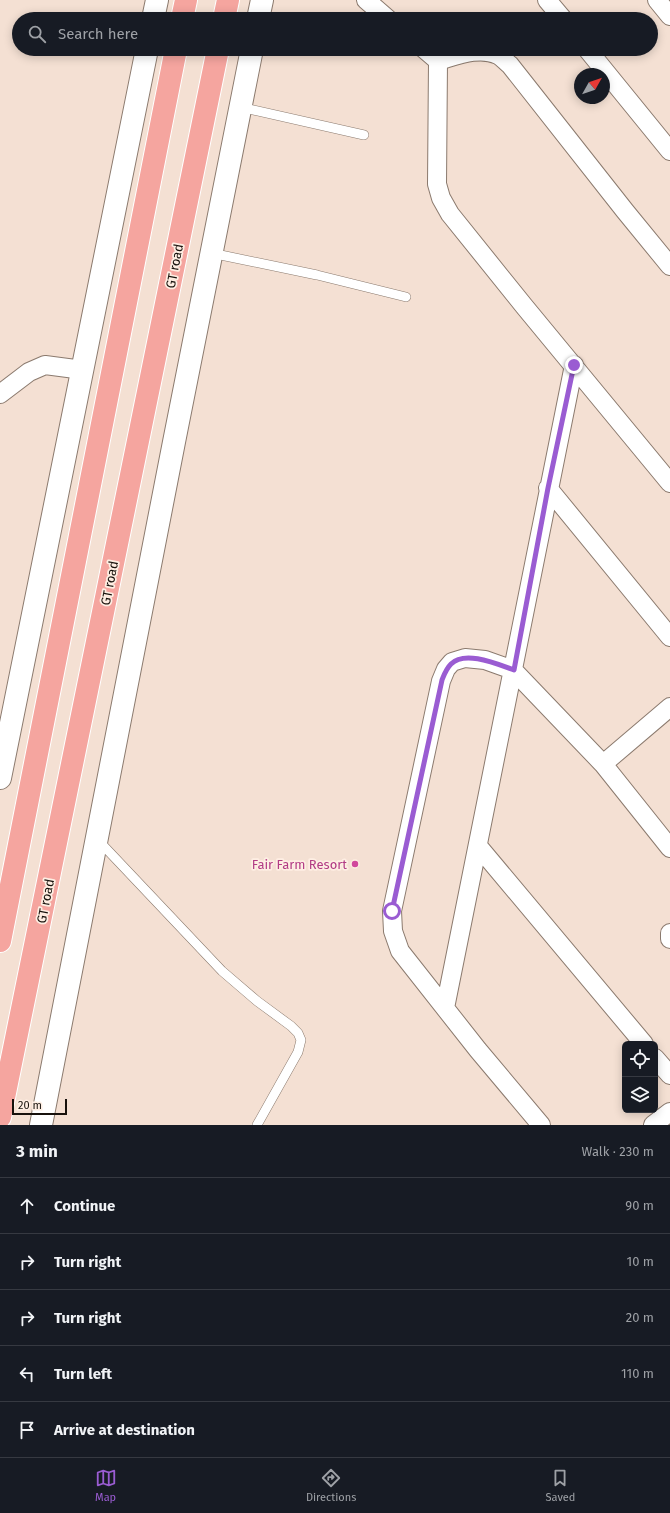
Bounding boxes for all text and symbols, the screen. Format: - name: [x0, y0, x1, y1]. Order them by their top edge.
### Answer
- search box: [12, 12, 658, 56]
- icon: search: [26, 23, 48, 45]
- text: Search here: [58, 25, 138, 43]
- north arrow: [574, 68, 610, 104]
- street label: GT road: [163, 243, 186, 290]
- route end: [565, 356, 583, 374]
- street label: GT road: [98, 560, 121, 607]
- place label: Fair Farm Resort: [252, 857, 347, 872]
- marker: Fair Farm Resort: [350, 859, 360, 869]
- street label: GT road: [34, 878, 57, 925]
- route start: [383, 902, 401, 920]
- map controls: [622, 1041, 658, 1113]
- button: locate: [622, 1041, 658, 1077]
- button: layers: [622, 1077, 658, 1113]
- scale bar: [12, 1097, 67, 1116]
- text: 20 m: [18, 1099, 42, 1112]
- text: 3 min: [16, 1141, 58, 1162]
- text: Walk · 230 m: [582, 1144, 654, 1159]
- icon: ahead: [16, 1195, 38, 1217]
- text: Continue: [54, 1197, 115, 1215]
- text: 90 m: [625, 1198, 654, 1213]
- icon: right: [16, 1251, 38, 1273]
- text: Turn right: [54, 1253, 121, 1271]
- text: 10 m: [627, 1254, 654, 1269]
- icon: right: [16, 1307, 38, 1329]
- text: Turn right: [54, 1309, 121, 1327]
- text: 20 m: [626, 1310, 654, 1325]
- icon: left: [16, 1363, 38, 1385]
- text: Turn left: [54, 1365, 112, 1383]
- text: 110 m: [621, 1366, 654, 1381]
- icon: arrive: [16, 1419, 38, 1441]
- text: Arrive at destination: [54, 1421, 195, 1439]
- tab: Map: [95, 1467, 117, 1504]
- tab: Directions: [306, 1467, 356, 1504]
- tab: Saved: [546, 1467, 575, 1504]

